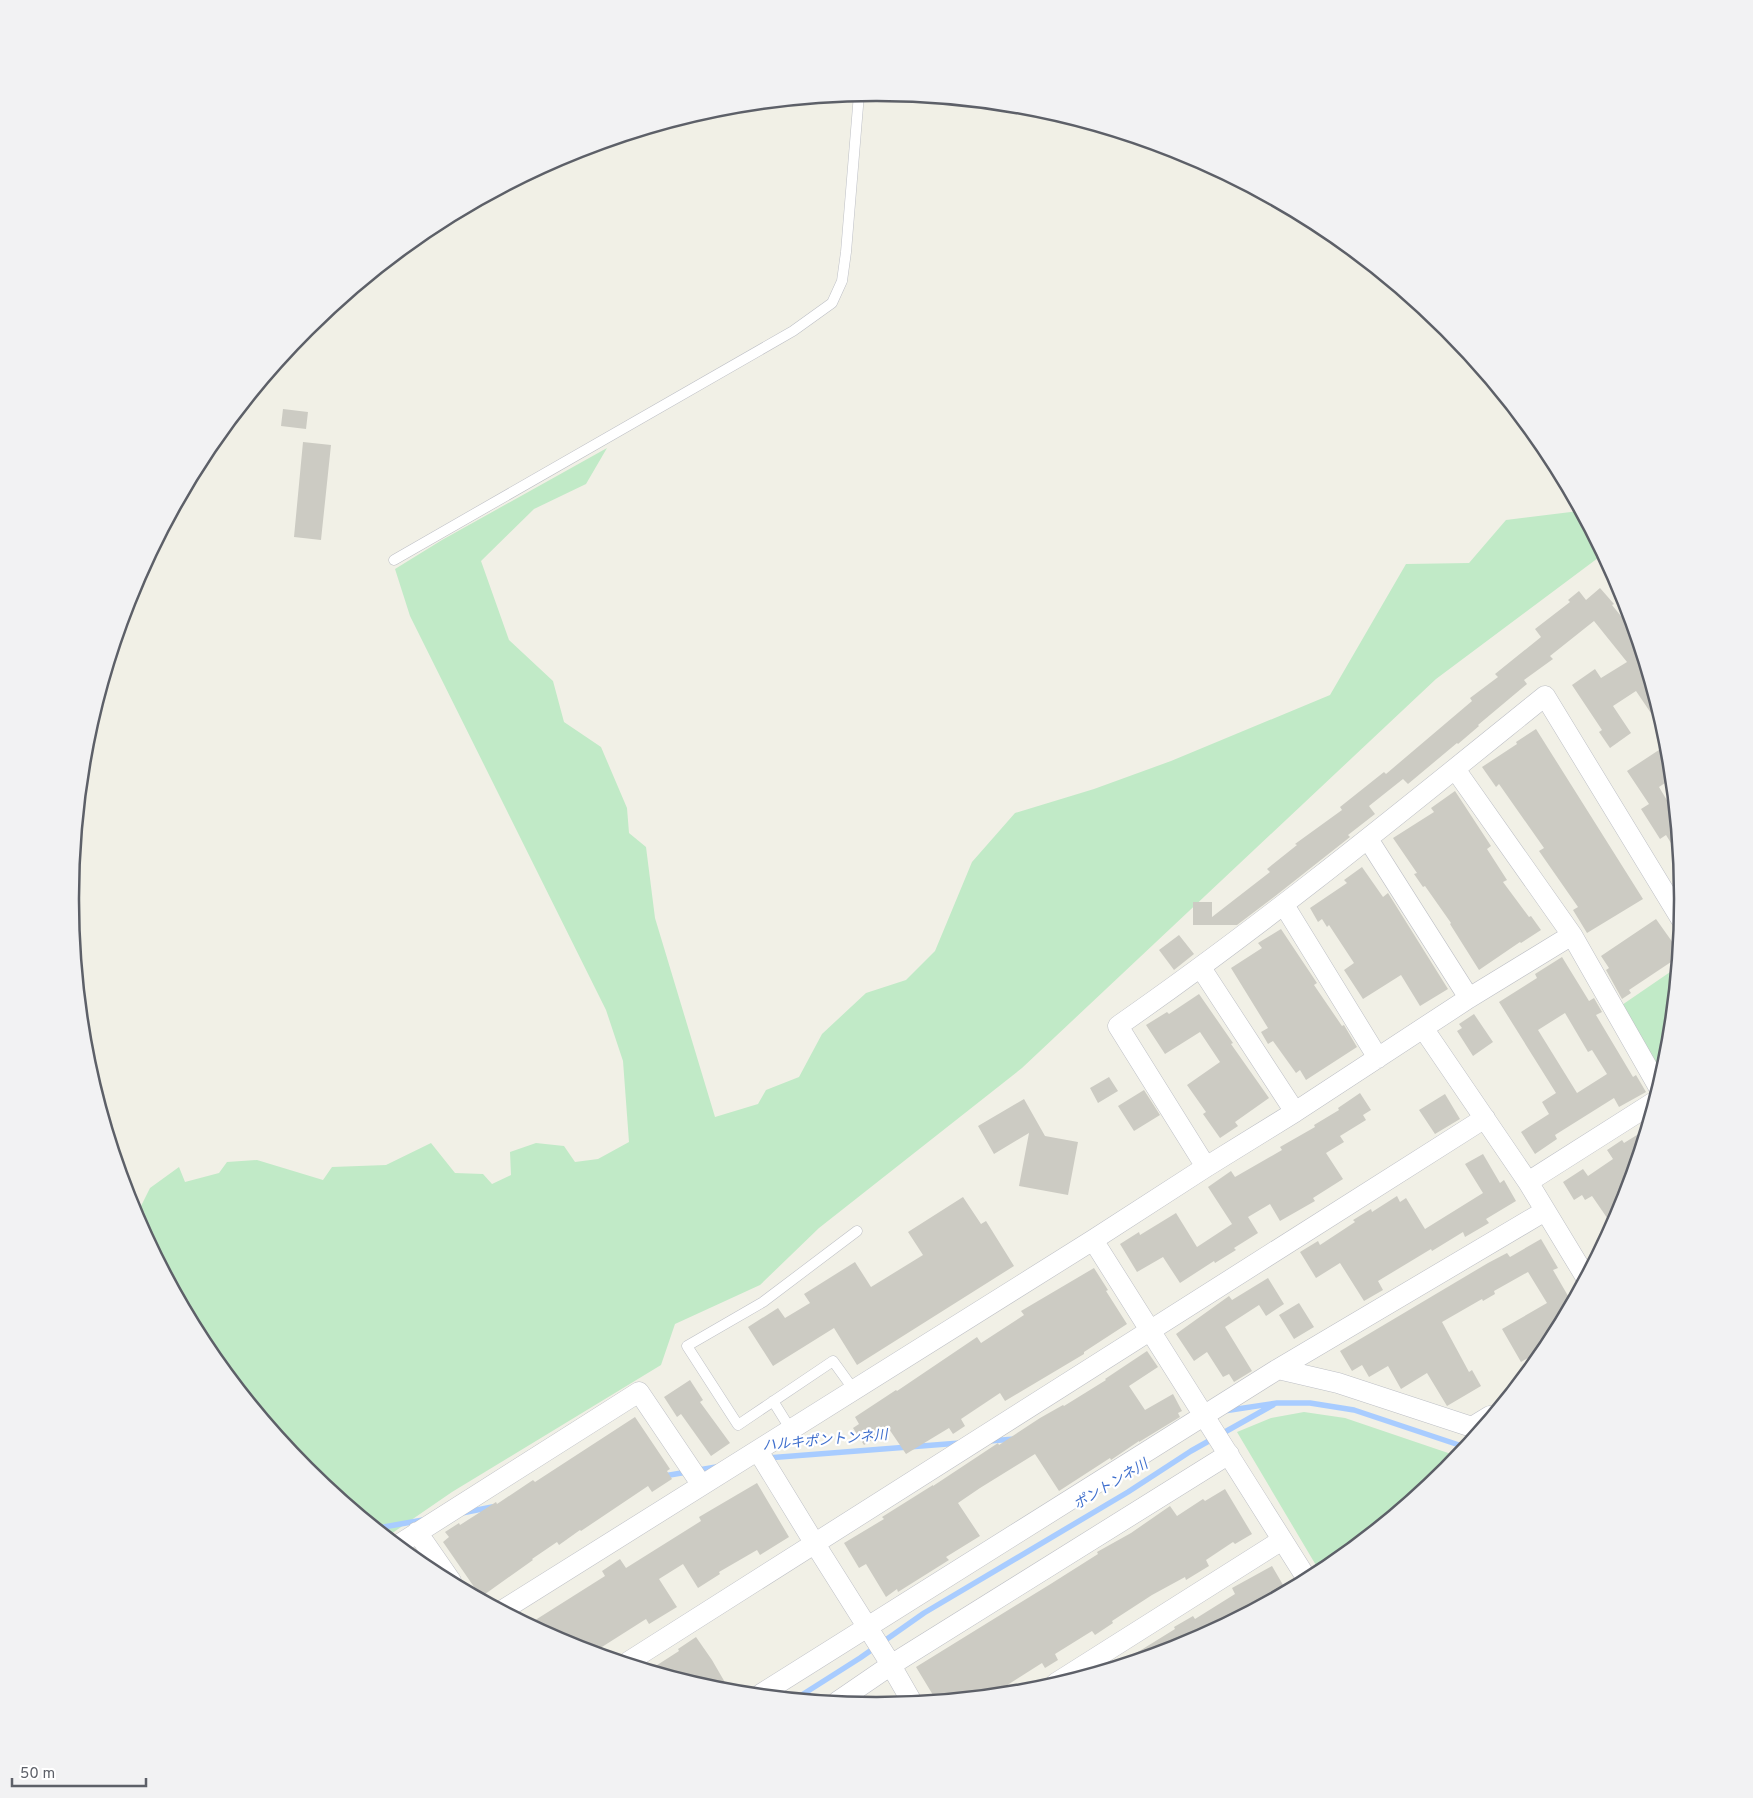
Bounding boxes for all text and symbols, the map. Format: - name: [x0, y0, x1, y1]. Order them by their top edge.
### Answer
- water label: ハルキポントンネ川: [762, 1427, 890, 1455]
- water label: ポントンネ川: [1071, 1455, 1153, 1514]
- scale bar: [12, 1756, 146, 1788]
- text: 50 m: [20, 1765, 55, 1784]

